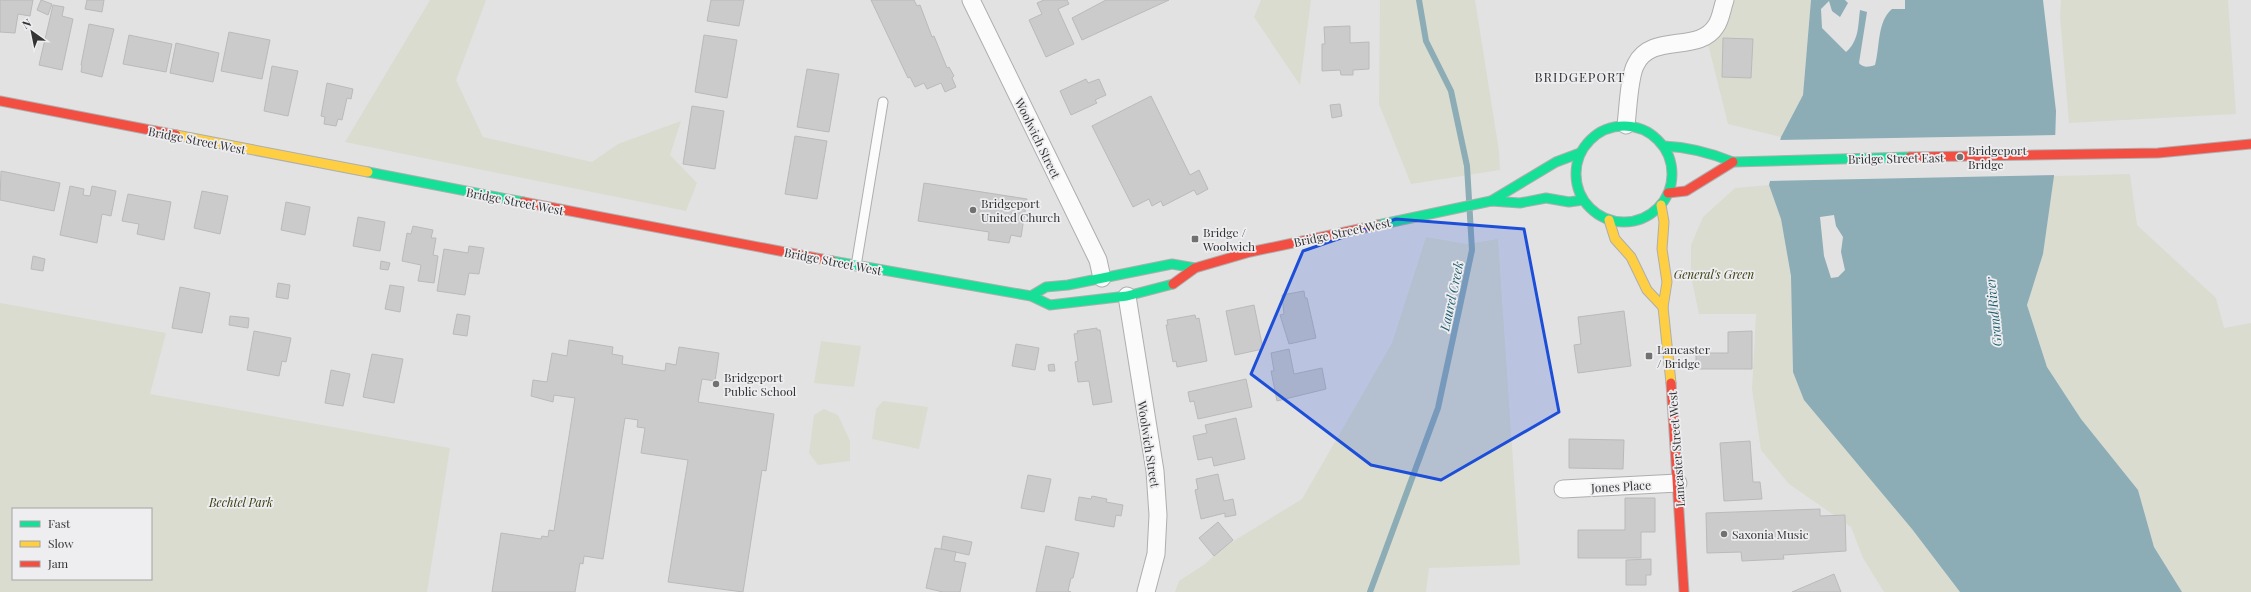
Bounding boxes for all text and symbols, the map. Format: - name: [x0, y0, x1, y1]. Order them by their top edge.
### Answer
- north arrow: [12, 12, 52, 52]
- text: N: [19, 15, 34, 32]
- district label: BRIDGEPORT: [1535, 68, 1625, 85]
- street label: Woolwich Street: [1011, 94, 1065, 181]
- street label: Bridge Street West: [147, 123, 248, 157]
- place label: Bridgeport Bridge: [1968, 142, 2027, 172]
- street label: Bridge Street East: [1848, 149, 1945, 167]
- marker: Bridgeport Bridge: [1955, 152, 1965, 162]
- street label: Bridge Street West: [465, 184, 566, 218]
- place label: Bridgeport United Church: [981, 195, 1060, 225]
- marker: Bridgeport United Church: [968, 205, 978, 215]
- street label: Bridge Street West: [1292, 214, 1393, 250]
- place label: Bridge / Woolwich: [1202, 224, 1255, 254]
- marker: Bridge / Woolwich: [1190, 234, 1200, 244]
- street label: Bridge Street West: [783, 244, 884, 278]
- water label: Laurel Creek: [1435, 259, 1467, 333]
- park label: General's Green: [1674, 266, 1754, 282]
- water label: Grand River: [1981, 276, 2005, 348]
- place label: Lancaster / Bridge: [1657, 341, 1711, 371]
- marker: Lancaster / Bridge: [1644, 351, 1654, 361]
- place label: Bridgeport Public School: [724, 369, 797, 399]
- marker: Bridgeport Public School: [711, 379, 721, 389]
- street label: Lancaster Street West: [1664, 390, 1688, 507]
- street label: Woolwich Street: [1134, 399, 1164, 489]
- street label: Jones Place: [1590, 476, 1651, 496]
- park label: Bechtel Park: [208, 494, 273, 510]
- legend: [12, 508, 152, 580]
- text: Fast: [48, 515, 71, 531]
- place label: Saxonia Music: [1732, 526, 1809, 542]
- marker: Saxonia Music: [1719, 529, 1729, 539]
- text: Slow: [48, 535, 74, 551]
- text: Jam: [47, 555, 69, 571]

